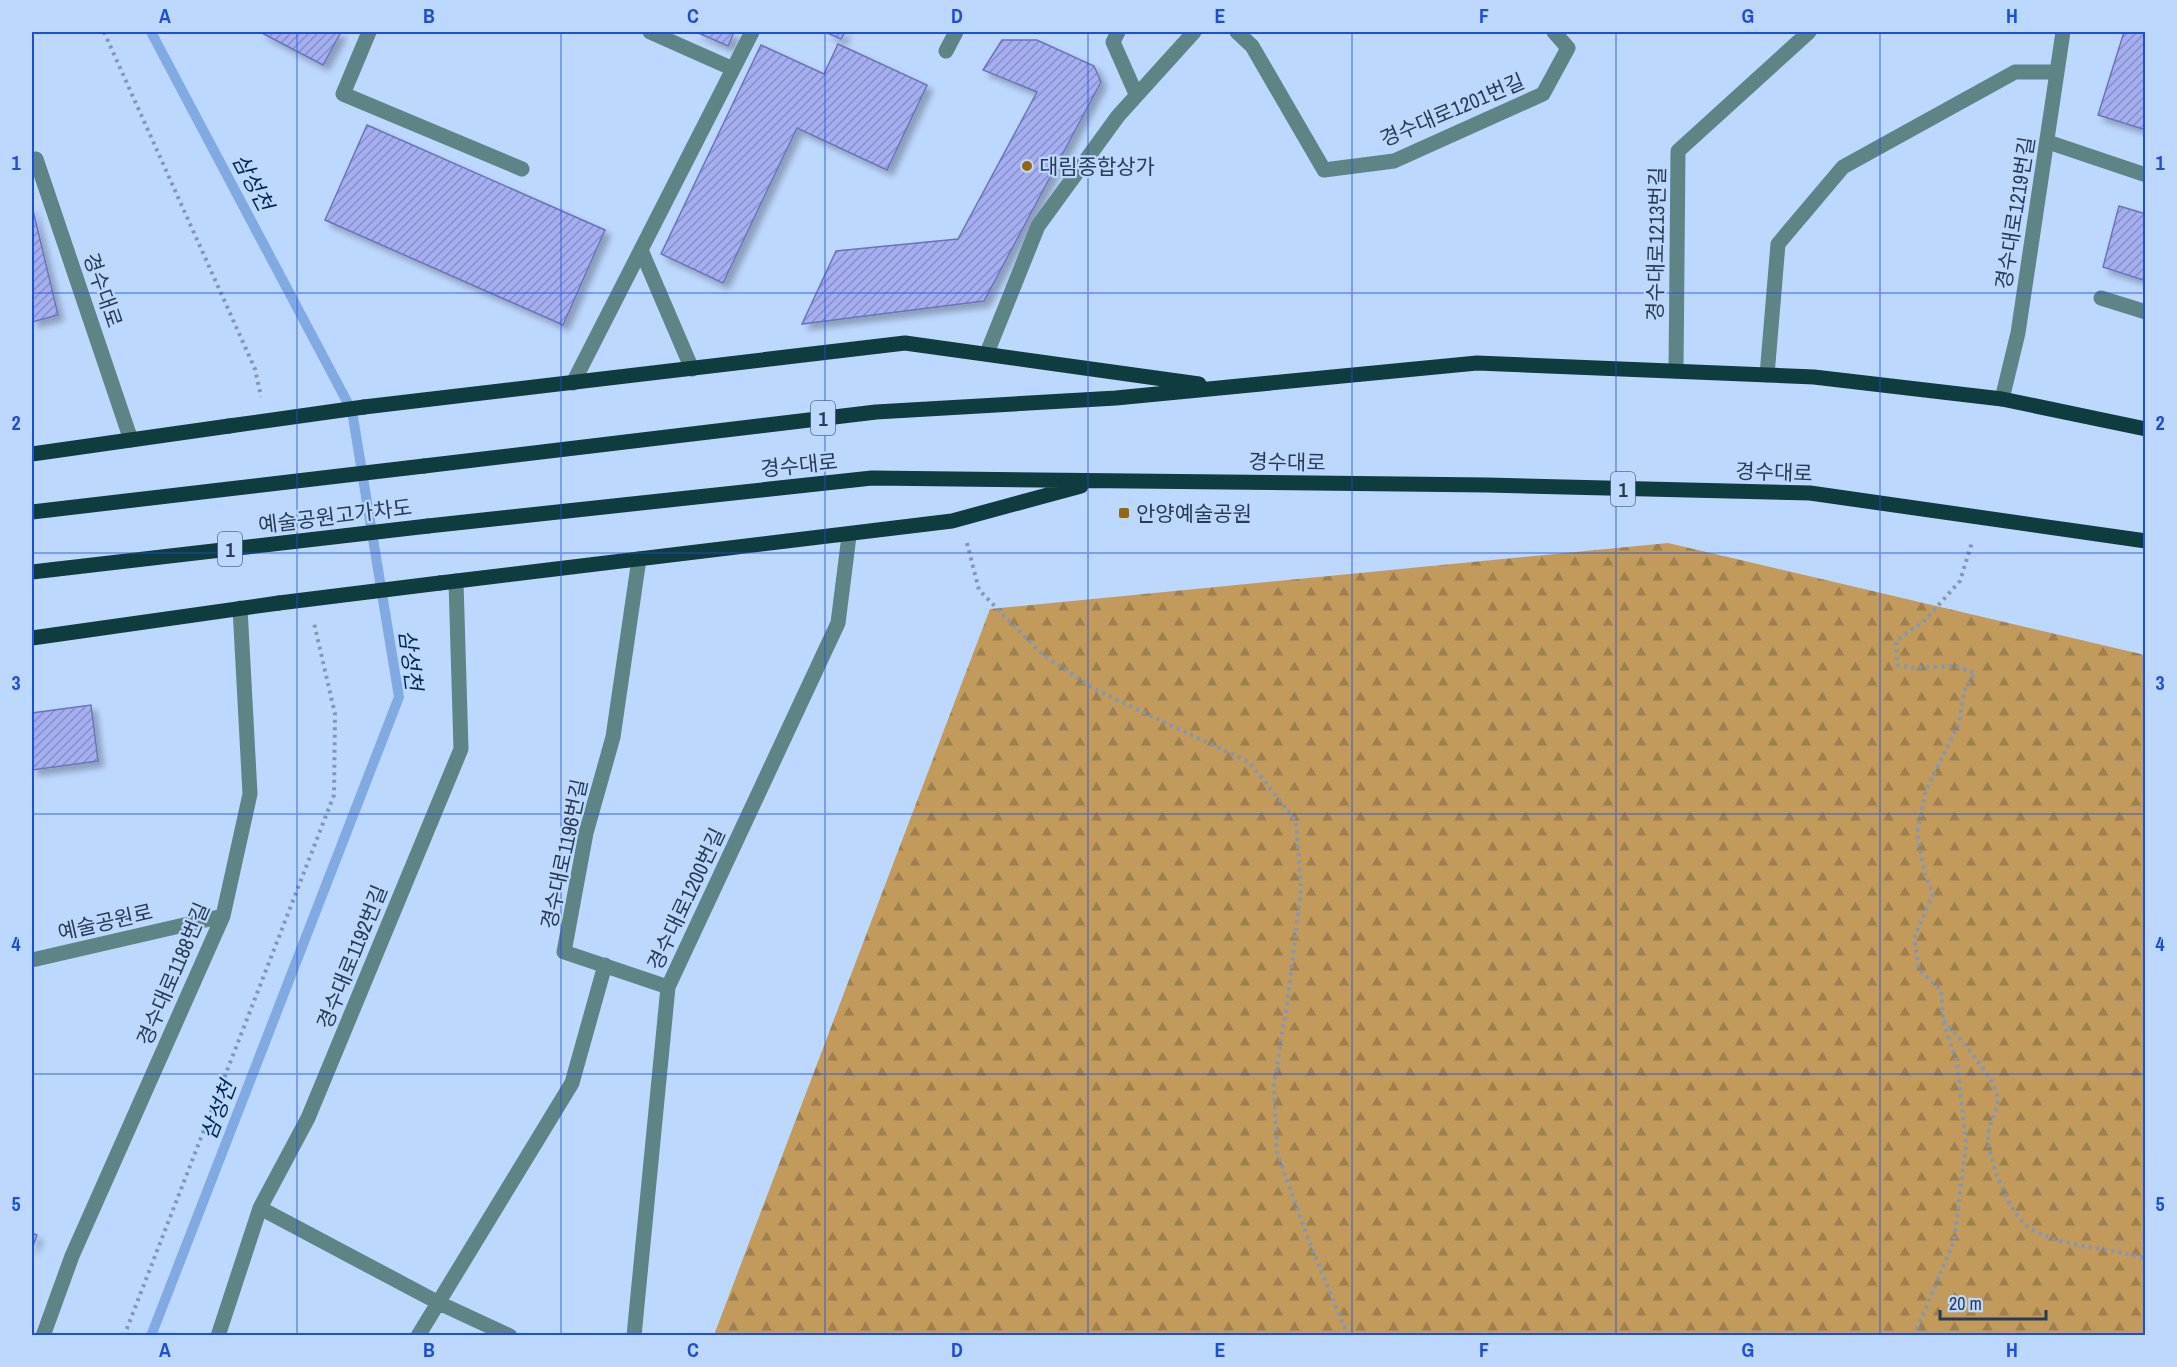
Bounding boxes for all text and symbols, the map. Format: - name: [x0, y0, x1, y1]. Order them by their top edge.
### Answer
- text: A: [159, 2, 171, 29]
- text: B: [423, 2, 435, 29]
- text: C: [687, 2, 699, 29]
- text: D: [951, 2, 963, 29]
- text: E: [1215, 2, 1226, 29]
- text: F: [1479, 2, 1489, 29]
- text: G: [1742, 2, 1754, 29]
- text: H: [2006, 2, 2018, 29]
- street label: 경수대로1201번길: [1375, 67, 1529, 153]
- street label: 경수대로1219번길: [1989, 135, 2041, 291]
- water label: 삼성천: [225, 148, 282, 218]
- text: 1: [11, 149, 21, 176]
- text: 1: [2155, 149, 2165, 176]
- place label: 대림종합상가: [1039, 152, 1155, 181]
- marker: 대림종합상가: [1020, 159, 1034, 173]
- street label: 경수대로1213번길: [1640, 167, 1672, 321]
- street label: 경수대로: [77, 249, 129, 331]
- road number: 1: [811, 401, 835, 435]
- text: 2: [11, 409, 21, 436]
- text: 2: [2155, 409, 2165, 436]
- street label: 경수대로: [759, 447, 839, 483]
- street label: 경수대로: [1248, 447, 1326, 477]
- street label: 경수대로: [1735, 456, 1813, 488]
- road number: 1: [1611, 472, 1635, 506]
- street label: 예술공원고가차도: [257, 492, 413, 540]
- place label: 안양예술공원: [1136, 499, 1252, 528]
- marker: 안양예술공원: [1117, 506, 1131, 520]
- road number: 1: [218, 532, 242, 566]
- water label: 삼성천: [392, 628, 430, 695]
- text: 3: [11, 669, 21, 696]
- text: 3: [2155, 669, 2165, 696]
- street label: 경수대로1196번길: [534, 776, 594, 932]
- street label: 경수대로1200번길: [640, 823, 732, 975]
- street label: 경수대로1192번길: [310, 881, 394, 1033]
- street label: 예술공원로: [55, 897, 155, 947]
- street label: 경수대로1188번길: [130, 898, 216, 1050]
- text: 4: [11, 930, 21, 957]
- text: 4: [2155, 930, 2165, 957]
- water label: 삼성천: [193, 1074, 244, 1144]
- text: 5: [11, 1190, 21, 1217]
- text: 5: [2155, 1190, 2165, 1217]
- scale bar: [1940, 1283, 2046, 1321]
- text: 20 m: [1949, 1291, 1982, 1316]
- text: A: [159, 1336, 171, 1363]
- text: B: [423, 1336, 435, 1363]
- text: C: [687, 1336, 699, 1363]
- text: D: [951, 1336, 963, 1363]
- text: E: [1215, 1336, 1226, 1363]
- text: F: [1479, 1336, 1489, 1363]
- text: G: [1742, 1336, 1754, 1363]
- text: H: [2006, 1336, 2018, 1363]

